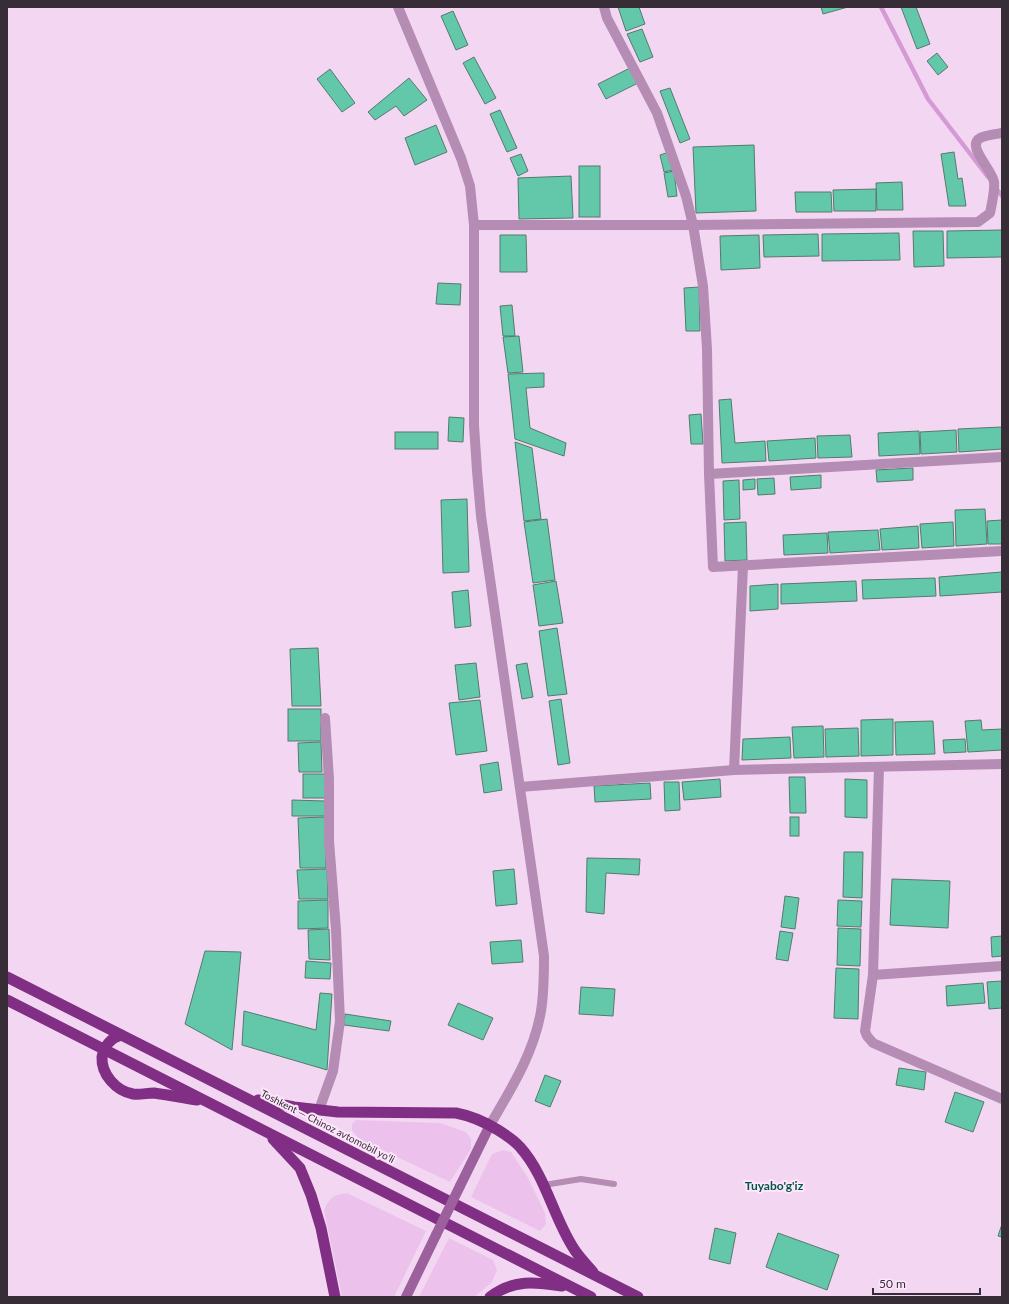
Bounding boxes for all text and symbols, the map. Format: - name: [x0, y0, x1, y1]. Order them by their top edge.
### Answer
- street label: Toshkent — Chinoz avtomobil yoʻli: [259, 1087, 397, 1165]
- district label: Tuyabo'g'iz: [745, 1178, 804, 1193]
- scale bar: [873, 1270, 980, 1296]
- text: 50 m: [879, 1276, 906, 1291]

